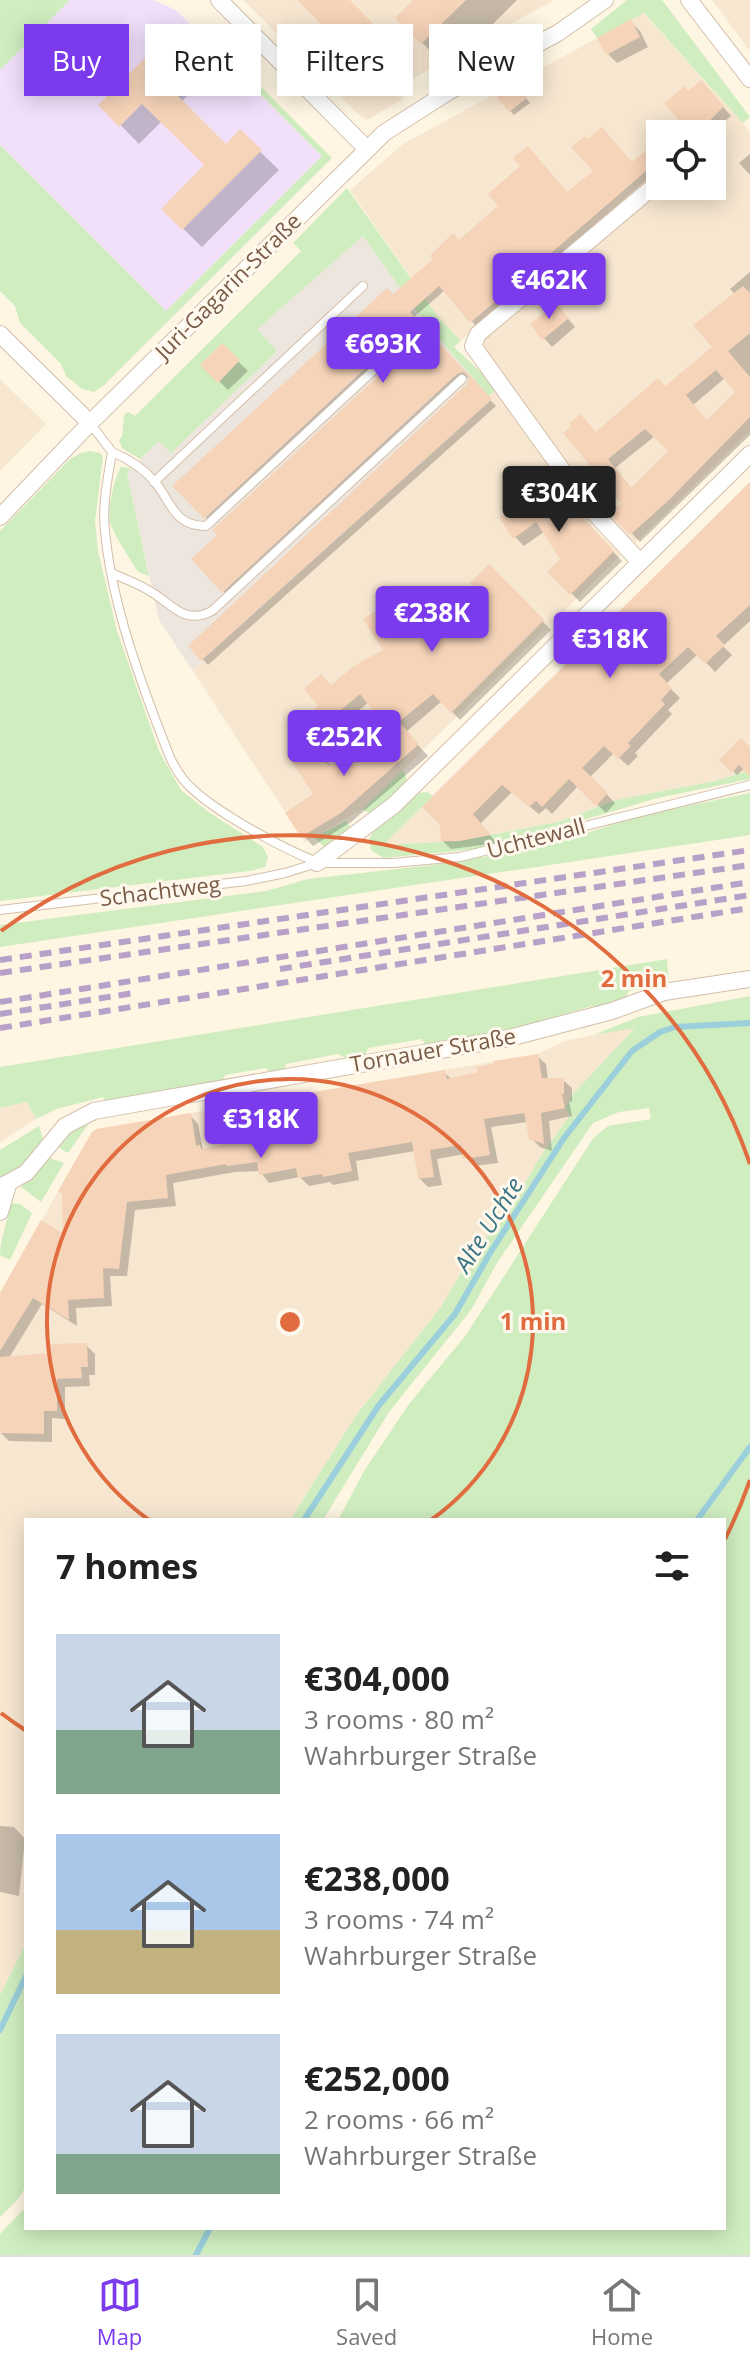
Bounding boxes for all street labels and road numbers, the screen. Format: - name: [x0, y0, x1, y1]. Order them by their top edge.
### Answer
- street label: Juri-Gagarin-Straße: [146, 205, 307, 367]
- street label: Uchtewall: [483, 810, 588, 865]
- street label: Schachtweg: [98, 868, 222, 912]
- street label: Tornauer Straße: [348, 1020, 518, 1078]

